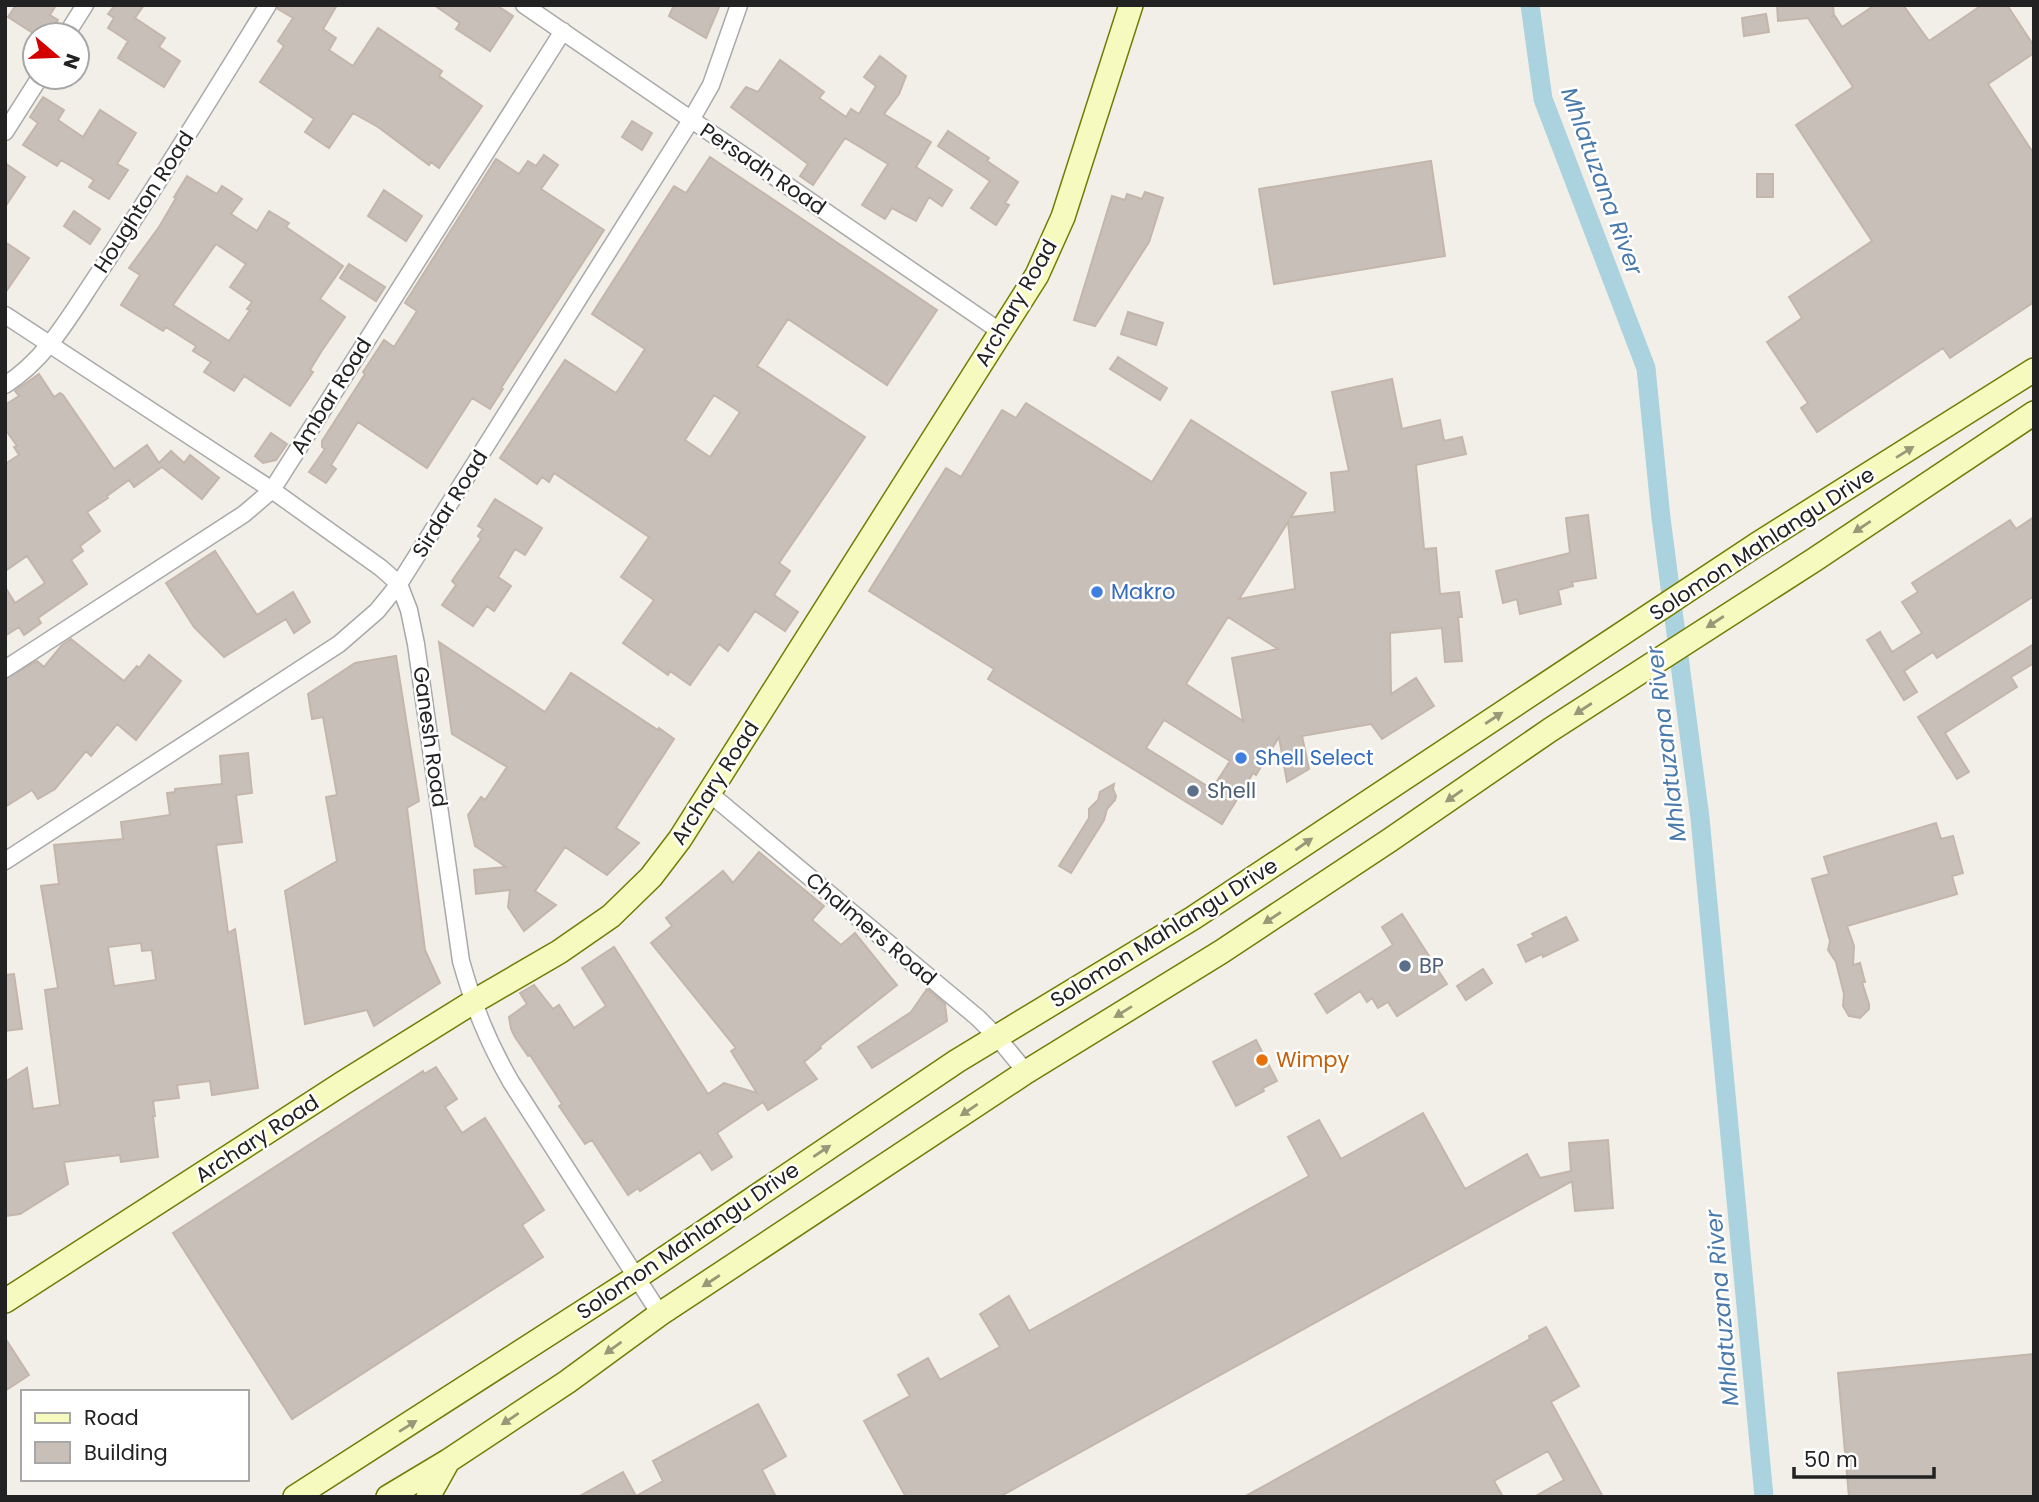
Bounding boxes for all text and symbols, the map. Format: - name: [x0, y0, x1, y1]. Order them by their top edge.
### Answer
- north arrow: [21, 21, 91, 91]
- text: N: [57, 50, 87, 73]
- water label: Mhlatuzana River: [1553, 83, 1651, 281]
- street label: Persadh Road: [695, 116, 832, 221]
- street label: Houghton Road: [87, 125, 200, 278]
- street label: Archary Road: [967, 234, 1064, 372]
- street label: Ambar Road: [283, 332, 378, 459]
- street label: Sirdar Road: [405, 444, 494, 563]
- one-way arrow: [1895, 446, 1915, 459]
- street label: Solomon Mahlangu Drive: [1644, 460, 1880, 627]
- one-way arrow: [1852, 521, 1872, 534]
- place label: Makro: [1111, 577, 1175, 606]
- marker: Makro: [1089, 584, 1105, 600]
- one-way arrow: [1706, 616, 1725, 629]
- water label: Mhlatuzana River: [1638, 643, 1694, 844]
- street label: Ganesh Road: [406, 665, 455, 809]
- one-way arrow: [1573, 702, 1592, 715]
- one-way arrow: [1484, 712, 1504, 725]
- street label: Archary Road: [664, 715, 765, 850]
- place label: Shell Select: [1255, 743, 1374, 772]
- marker: Shell Select: [1233, 750, 1249, 766]
- place label: Shell: [1207, 776, 1256, 805]
- marker: Shell: [1185, 783, 1201, 799]
- one-way arrow: [1445, 789, 1463, 803]
- one-way arrow: [1295, 837, 1313, 851]
- street label: Solomon Mahlangu Drive: [1045, 851, 1283, 1015]
- street label: Chalmers Road: [800, 865, 943, 992]
- one-way arrow: [1262, 912, 1282, 925]
- place label: BP: [1419, 951, 1444, 980]
- marker: BP: [1397, 958, 1413, 974]
- one-way arrow: [1114, 1005, 1133, 1018]
- place label: Wimpy: [1276, 1045, 1349, 1074]
- marker: Wimpy: [1254, 1052, 1270, 1068]
- street label: Archary Road: [189, 1088, 324, 1189]
- one-way arrow: [959, 1103, 979, 1116]
- one-way arrow: [813, 1144, 831, 1158]
- street label: Solomon Mahlangu Drive: [571, 1155, 805, 1326]
- water label: Mhlatuzana River: [1697, 1207, 1747, 1408]
- one-way arrow: [702, 1274, 721, 1287]
- one-way arrow: [604, 1341, 622, 1355]
- legend: [21, 1390, 248, 1481]
- text: Road: [84, 1403, 139, 1432]
- one-way arrow: [500, 1413, 520, 1426]
- one-way arrow: [398, 1419, 417, 1432]
- scale bar: [1794, 1436, 1934, 1480]
- text: Building: [84, 1438, 168, 1467]
- text: 50 m: [1804, 1445, 1858, 1474]

